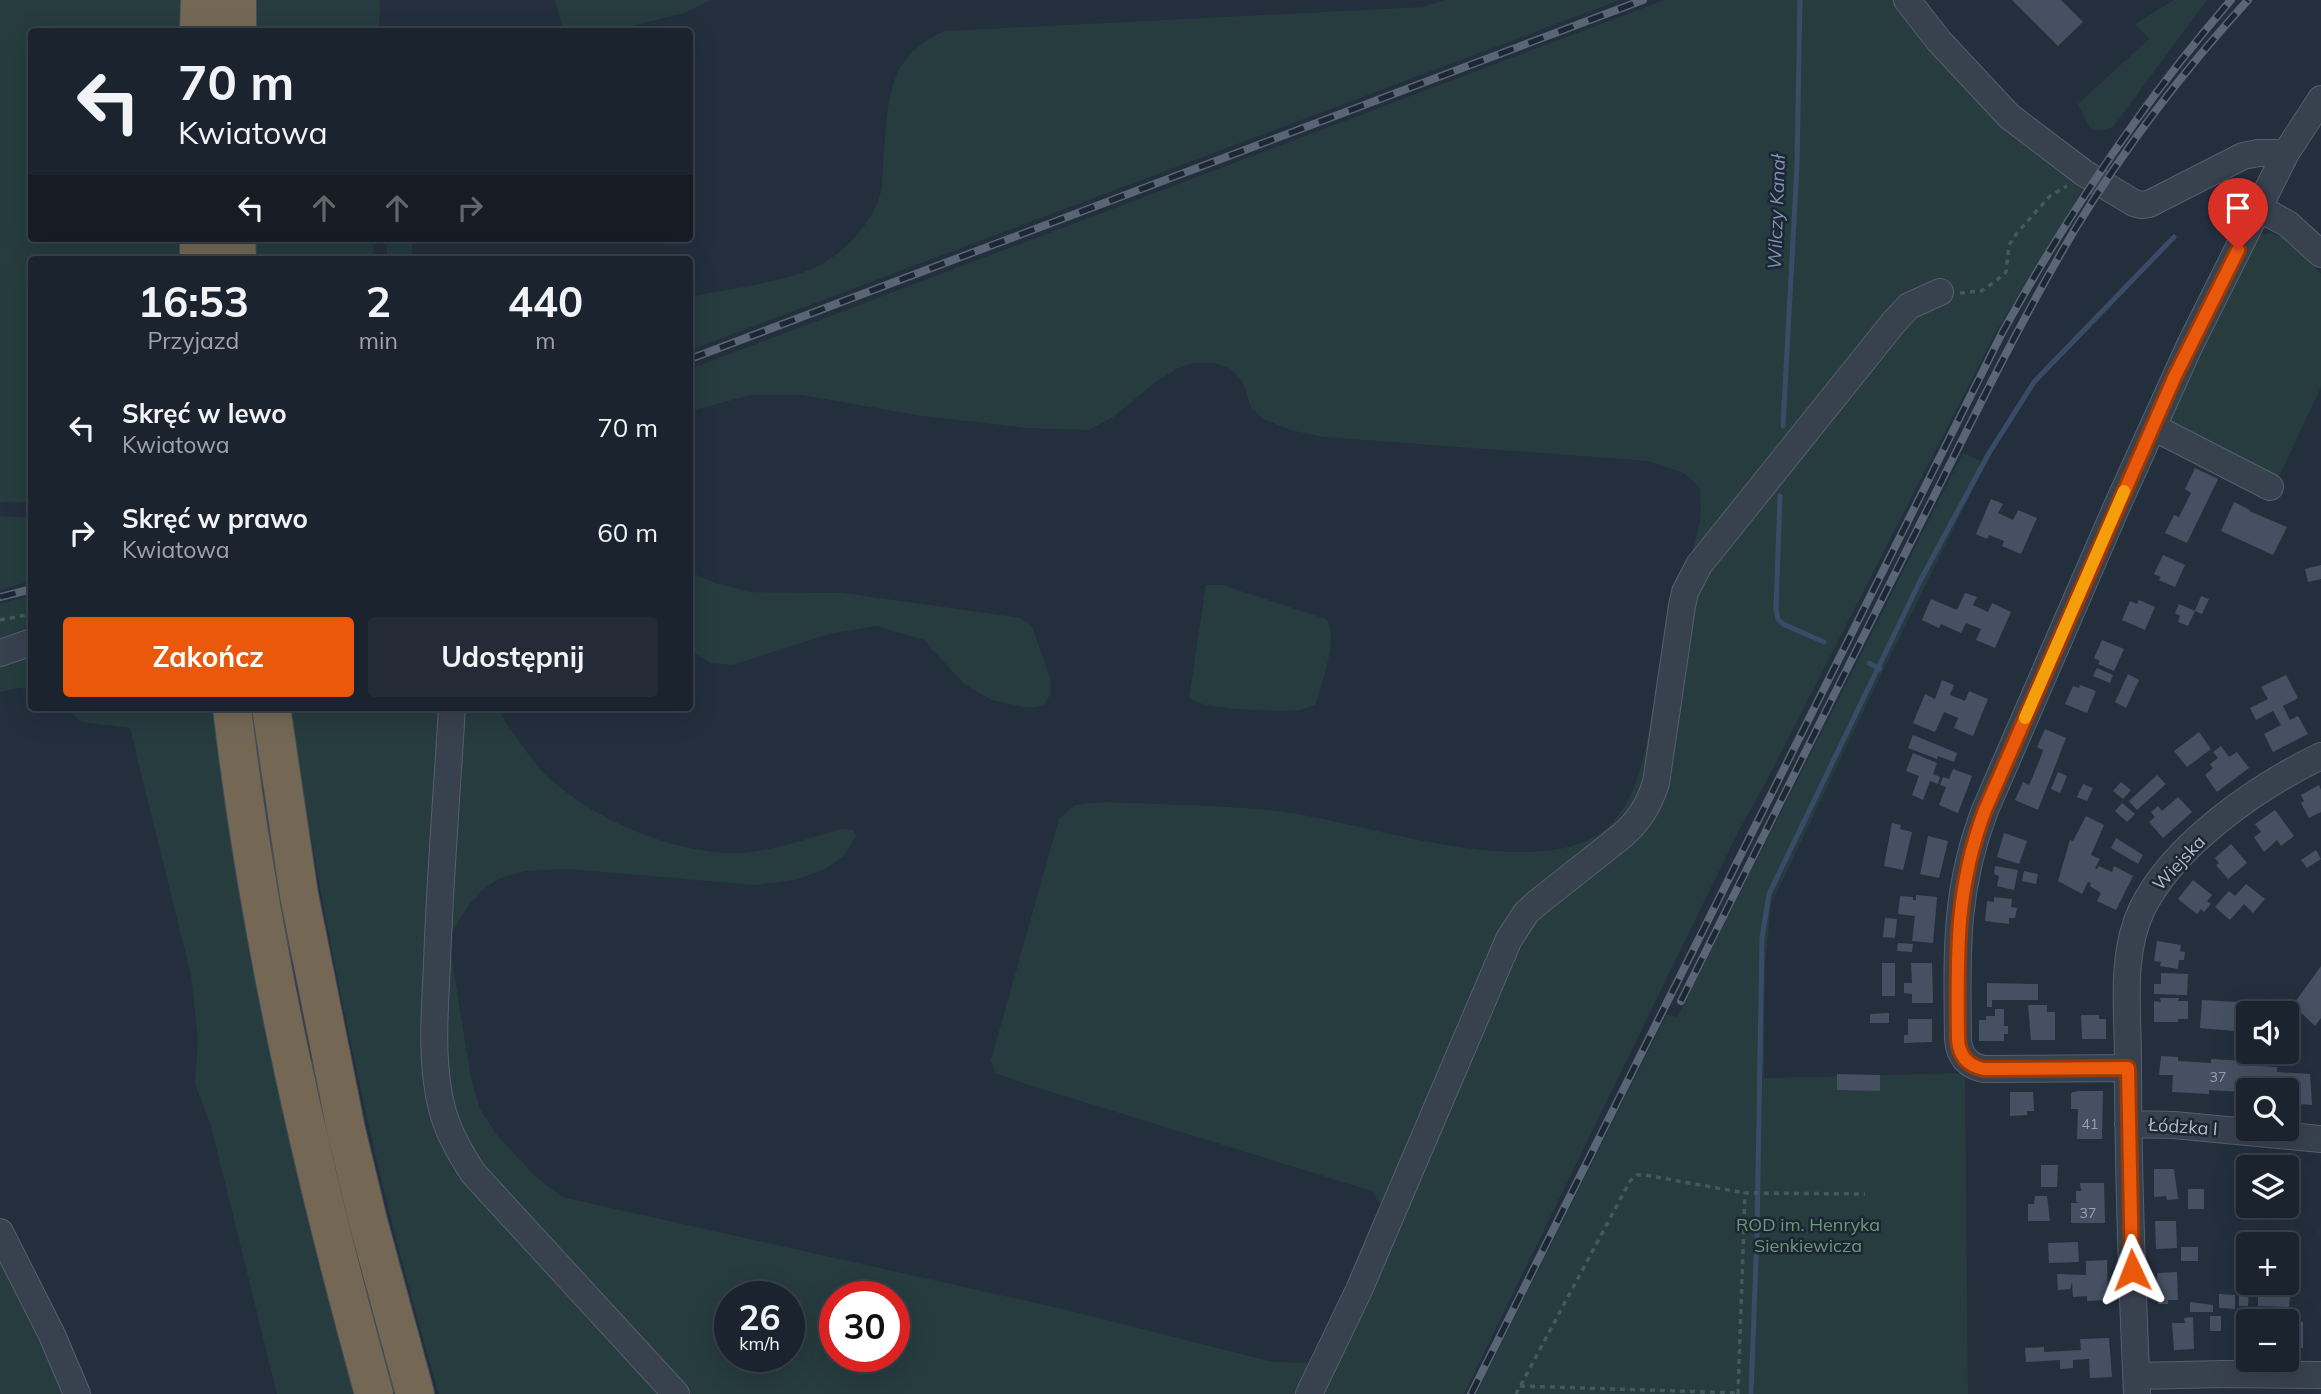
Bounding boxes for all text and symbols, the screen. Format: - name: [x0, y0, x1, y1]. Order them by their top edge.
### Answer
- text: 70 m: [178, 51, 294, 112]
- icon: left: [63, 56, 154, 147]
- text: Kwiatowa: [178, 112, 328, 152]
- water label: Wilczy Kanał: [1762, 153, 1790, 270]
- pin: [2208, 178, 2268, 250]
- icon: left: [232, 189, 270, 227]
- icon: ahead: [305, 189, 343, 227]
- icon: ahead: [378, 189, 416, 227]
- icon: right: [451, 189, 489, 227]
- icon: arrive: [2219, 189, 2257, 227]
- text: 16:53: [138, 275, 249, 328]
- text: 2: [366, 275, 391, 328]
- text: 440: [508, 275, 583, 328]
- text: Przyjazd: [147, 326, 239, 355]
- text: min: [359, 326, 398, 355]
- text: m: [535, 326, 556, 355]
- text: Skręć w lewo: [122, 397, 287, 430]
- icon: left: [63, 409, 101, 447]
- text: 70 m: [597, 411, 658, 444]
- text: Kwiatowa: [122, 430, 230, 459]
- text: Skręć w prawo: [122, 502, 308, 535]
- icon: right: [63, 514, 101, 552]
- text: 60 m: [597, 516, 658, 549]
- text: Kwiatowa: [122, 535, 230, 564]
- button: Zakończ: [63, 617, 354, 697]
- button: Udostępnij: [368, 617, 658, 697]
- street label: Wiejska: [2147, 830, 2210, 895]
- map controls: [2236, 1001, 2299, 1372]
- button: sound: [2236, 1001, 2299, 1064]
- house number: 37: [2210, 1068, 2226, 1086]
- button: search: [2236, 1078, 2299, 1141]
- street label: Łódzka I: [2147, 1113, 2218, 1140]
- house number: 41: [2082, 1115, 2098, 1133]
- button: layers: [2236, 1155, 2299, 1218]
- house number: 37: [2080, 1204, 2096, 1222]
- park label: ROD im. Henryka Sienkiewicza: [1736, 1213, 1880, 1257]
- button: +: [2236, 1232, 2299, 1295]
- position arrow: [2095, 1233, 2169, 1307]
- speed limit sign: 30: [819, 1281, 910, 1372]
- text: 26: [738, 1295, 781, 1339]
- button: −: [2236, 1309, 2299, 1372]
- text: km/h: [739, 1332, 780, 1355]

